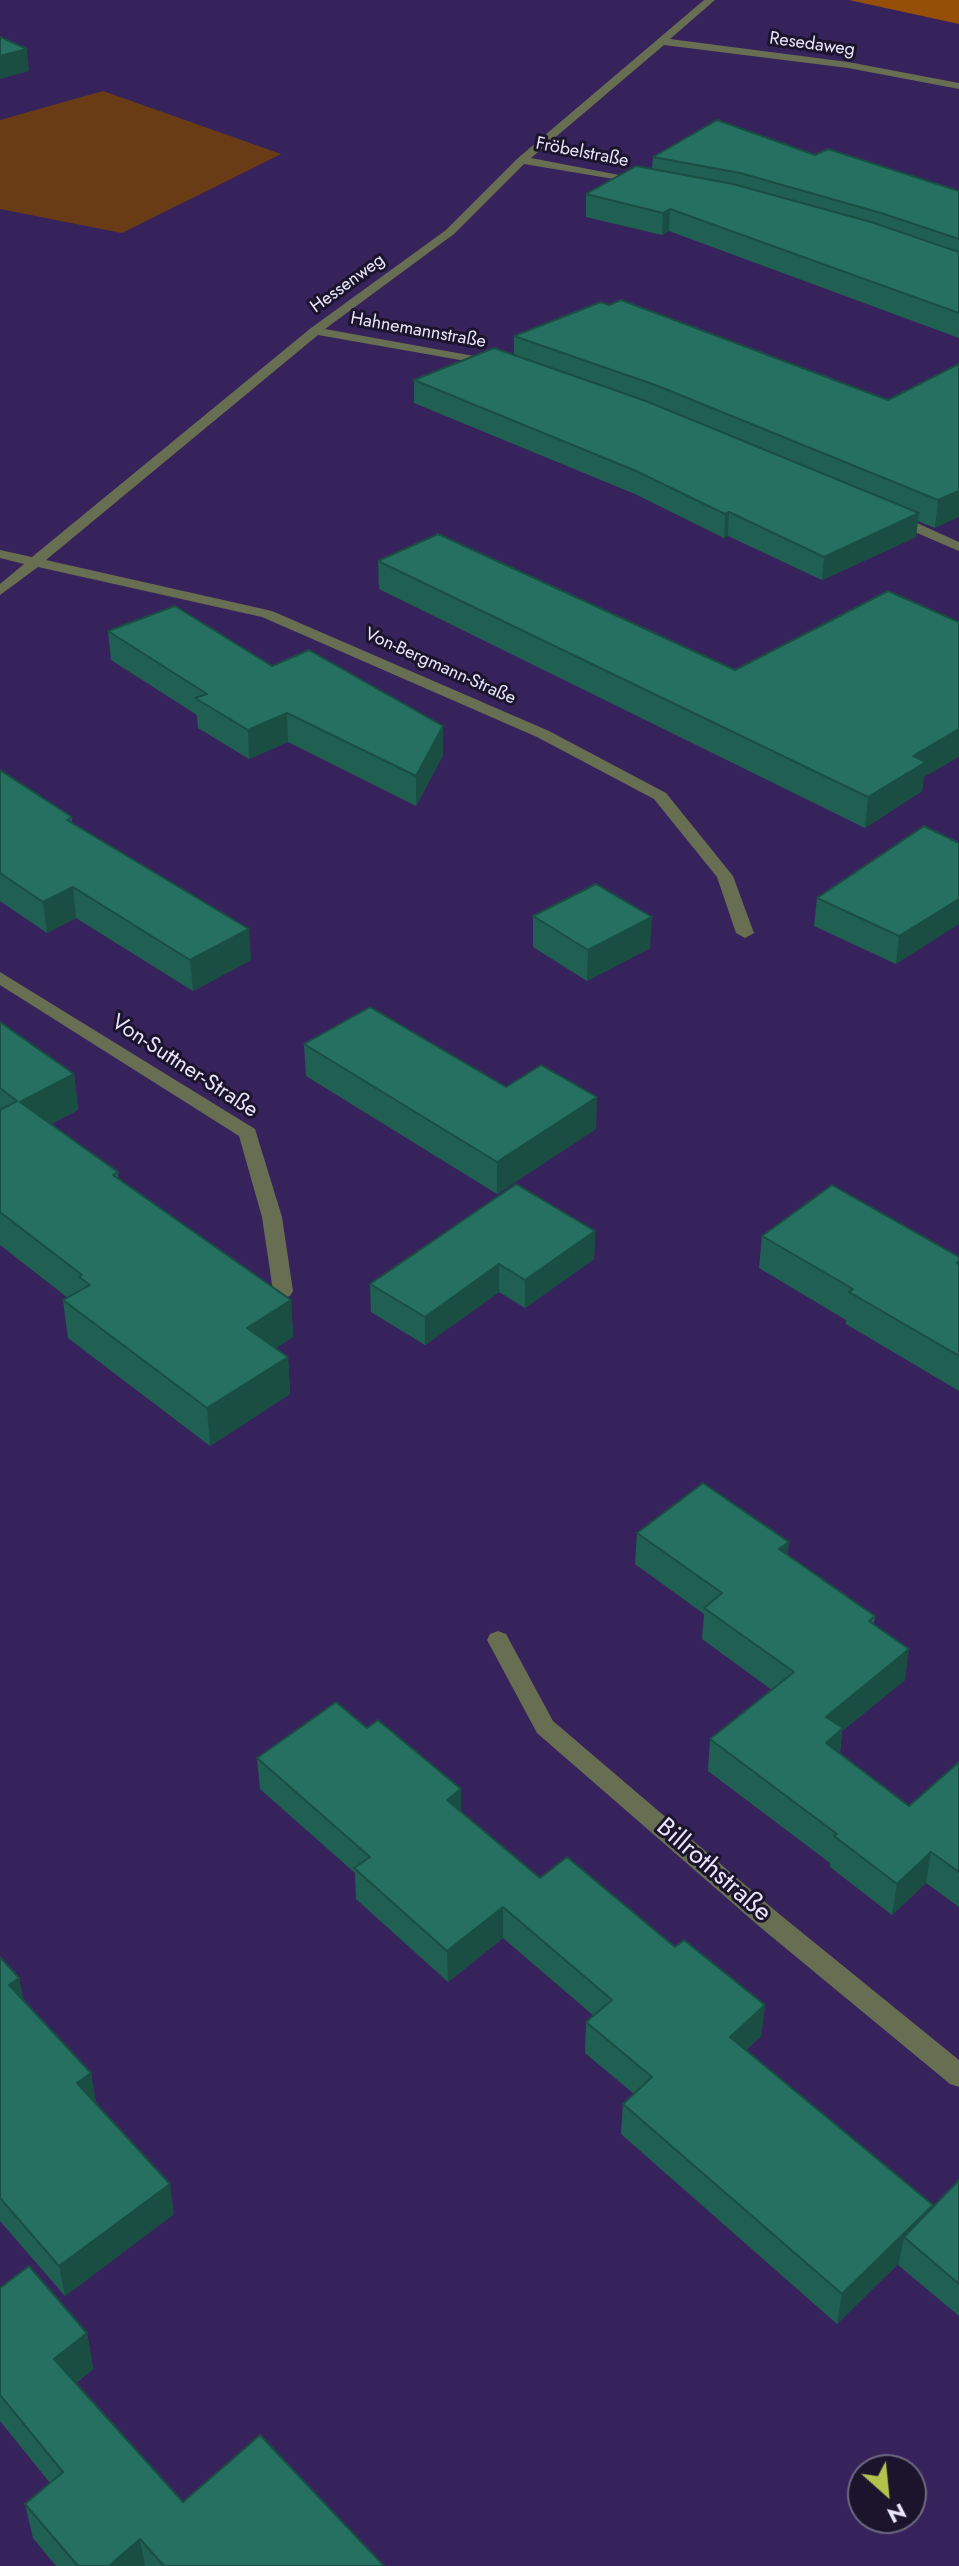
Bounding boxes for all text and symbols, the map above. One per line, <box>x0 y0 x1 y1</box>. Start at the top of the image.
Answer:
street label: Resedaweg <box>768 28 856 62</box>
street label: Fröbelstraße <box>534 133 630 173</box>
street label: Hessenweg <box>307 250 389 318</box>
street label: Hahnemannstraße <box>349 308 487 354</box>
street label: Von-Bergmann-Straße <box>361 624 519 710</box>
street label: Von-Suttner-Straße <box>106 1010 262 1124</box>
street label: Billrothstraße <box>649 1813 777 1929</box>
north arrow <box>847 2454 927 2534</box>
text: N <box>882 2495 912 2532</box>

